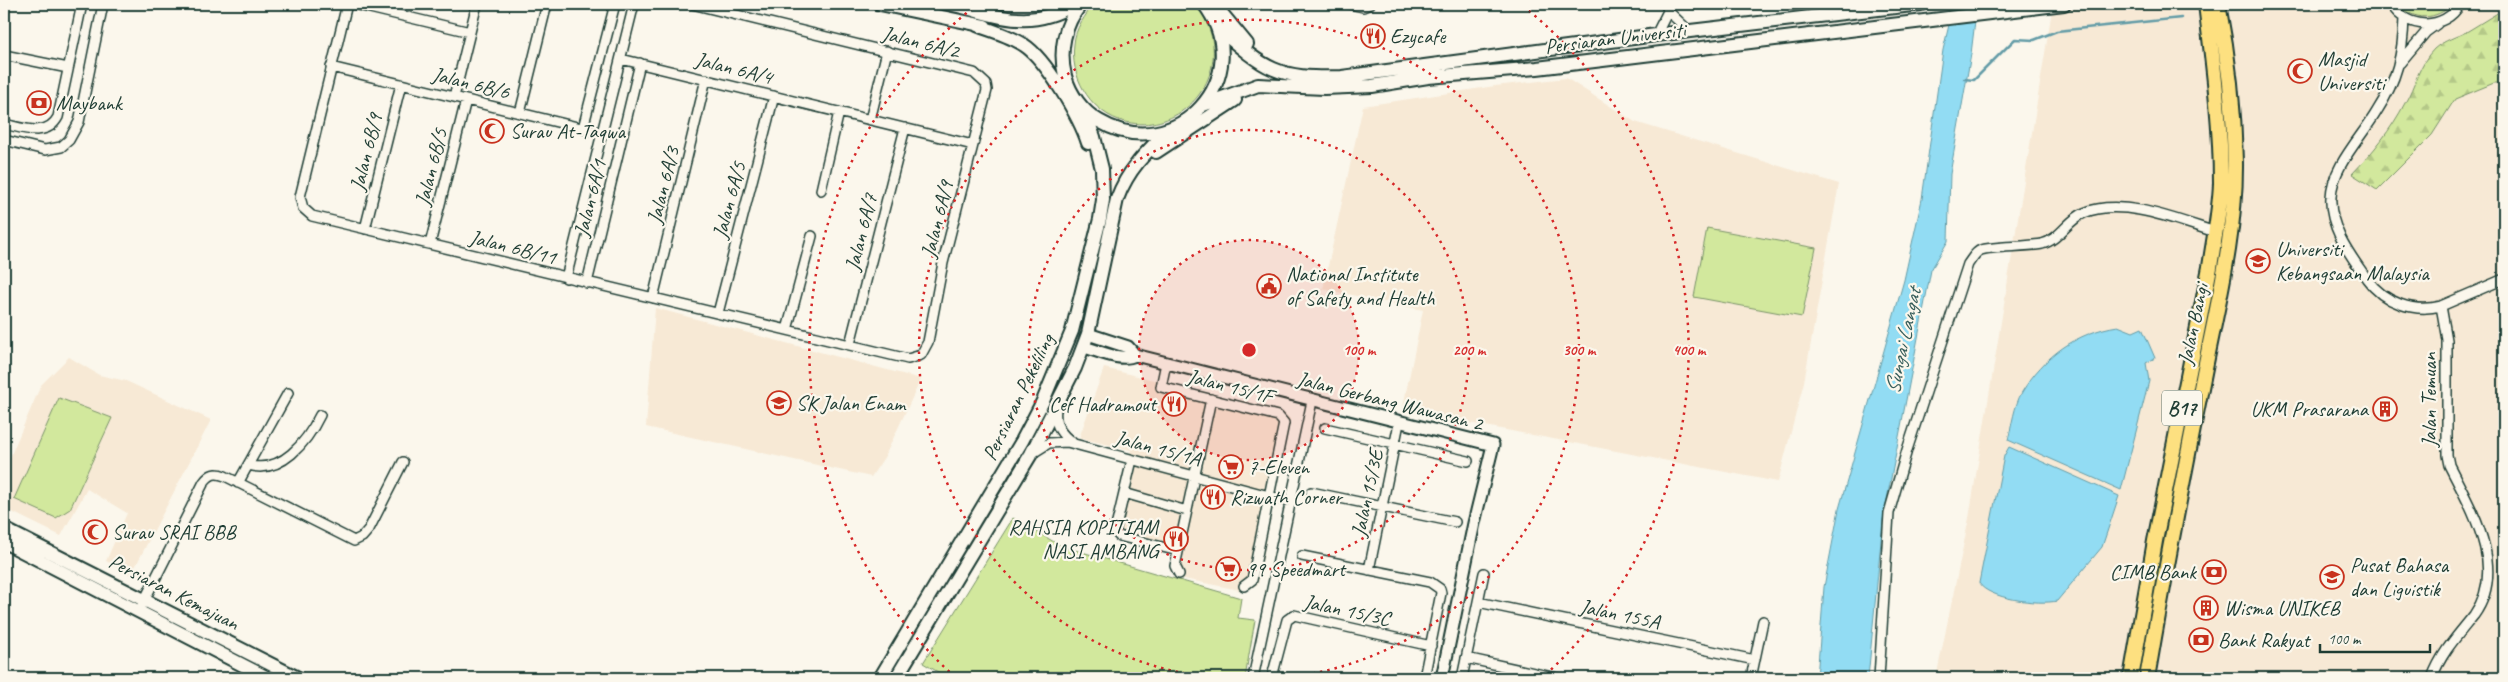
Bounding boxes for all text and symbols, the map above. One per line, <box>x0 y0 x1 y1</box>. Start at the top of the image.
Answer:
street label: Persiaran Universiti <box>1543 16 1690 60</box>
street label: Jalan 6A/2 <box>879 20 964 64</box>
restaurant icon: Ezycafe <box>1360 23 1386 49</box>
place label: Ezycafe <box>1390 23 1446 49</box>
street label: Jalan 6A/4 <box>692 46 778 91</box>
place label: Masjid Universiti <box>2318 46 2388 96</box>
mosque icon: Masjid Universiti <box>2287 58 2313 84</box>
street label: Jalan 6B/6 <box>429 61 513 105</box>
bank icon: Maybank <box>26 90 52 116</box>
place label: Maybank <box>56 90 124 116</box>
street label: Jalan 6B/9 <box>344 109 389 194</box>
mosque icon: Surau At-Taqwa <box>479 118 505 144</box>
place label: Surau At-Taqwa <box>510 118 626 144</box>
street label: Jalan 6B/5 <box>409 124 454 209</box>
street label: Jalan 6A/3 <box>641 142 685 227</box>
street label: Jalan 6A/1 <box>568 155 612 240</box>
street label: Jalan 6A/5 <box>706 157 752 242</box>
street label: Jalan 6A/9 <box>915 176 959 261</box>
street label: Jalan 6A/7 <box>839 189 883 274</box>
street label: Jalan 6B/11 <box>466 223 560 271</box>
place label: Universiti Kebangsaan Malaysia <box>2276 236 2430 286</box>
school or university icon: Universiti Kebangsaan Malaysia <box>2245 248 2271 274</box>
place label: National Institute of Safety and Health <box>1286 261 1435 311</box>
public building icon: National Institute of Safety and Health <box>1256 273 1282 299</box>
street label: Jalan Bangi <box>2172 278 2215 368</box>
water label: Sungai Langat <box>1878 281 1929 397</box>
street label: Persiaran Pekeliling <box>976 328 1061 465</box>
centre of rings <box>1240 341 1258 359</box>
text: 100 m <box>1343 341 1377 360</box>
text: 200 m <box>1453 341 1487 360</box>
text: 300 m <box>1563 341 1597 360</box>
text: 400 m <box>1673 341 1707 360</box>
street label: Jalan Temuan <box>2416 352 2442 448</box>
street label: Jalan 15/1F <box>1184 363 1280 410</box>
street label: Jalan Gerbang Wawasan 2 <box>1294 365 1487 437</box>
school or university icon: SK Jalan Enam <box>766 390 792 416</box>
place label: SK Jalan Enam <box>796 390 907 416</box>
road number: B17 <box>2162 390 2202 426</box>
place label: Cef Hadramout <box>1049 391 1158 417</box>
restaurant icon: Cef Hadramout <box>1161 391 1187 417</box>
place label: UKM Prasarana <box>2251 396 2370 422</box>
building icon: UKM Prasarana <box>2372 396 2398 422</box>
street label: Jalan 15/1A <box>1111 424 1205 472</box>
street label: Jalan 15/3E <box>1345 444 1389 540</box>
supermarket icon: 7-Eleven <box>1218 454 1244 480</box>
place label: 7-Eleven <box>1248 454 1311 480</box>
restaurant icon: Rizwath Corner <box>1200 484 1226 510</box>
place label: Rizwath Corner <box>1230 484 1344 510</box>
place label: RAHSIA KOPITIAM NASI AMBANG <box>1008 514 1162 564</box>
mosque icon: Surau SRAI BBB <box>82 519 108 545</box>
place label: Surau SRAI BBB <box>112 519 238 545</box>
restaurant icon: RAHSIA KOPITIAM NASI AMBANG <box>1163 526 1189 552</box>
street label: Persiaran Kemajuan <box>105 548 244 636</box>
place label: Pusat Bahasa dan Liguistik <box>2350 552 2450 602</box>
supermarket icon: 99 Speedmart <box>1215 556 1241 582</box>
place label: 99 Speedmart <box>1246 556 1347 582</box>
place label: CIMB Bank <box>2110 559 2197 585</box>
bank icon: CIMB Bank <box>2201 559 2227 585</box>
school or university icon: Pusat Bahasa dan Liguistik <box>2319 564 2345 590</box>
street label: Jalan 15/3C <box>1301 588 1394 632</box>
street label: Jalan 155A <box>1577 593 1664 635</box>
building icon: Wisma UNIKEB <box>2193 595 2219 621</box>
place label: Wisma UNIKEB <box>2224 595 2342 621</box>
scale bar <box>2320 622 2430 654</box>
bank icon: Bank Rakyat <box>2188 627 2214 653</box>
place label: Bank Rakyat <box>2218 627 2312 653</box>
text: 100 m <box>2328 630 2362 649</box>

